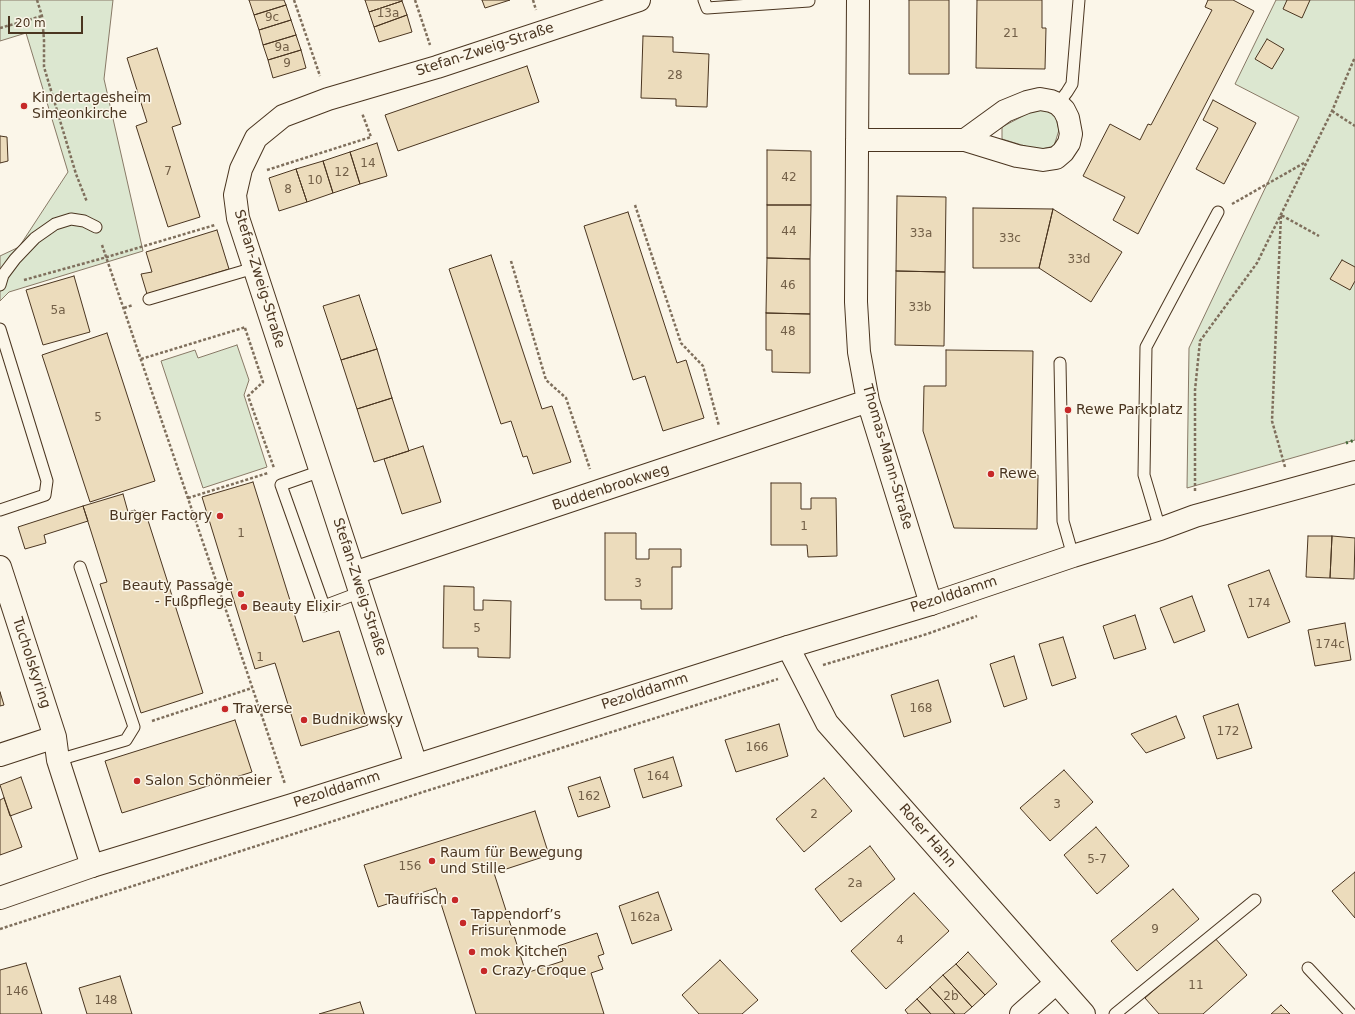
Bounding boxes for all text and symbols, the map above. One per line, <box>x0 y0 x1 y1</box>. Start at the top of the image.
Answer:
house number: 13a <box>377 7 399 21</box>
scale bar <box>10 8 85 34</box>
house number: 9c <box>265 11 279 25</box>
text: 20 m <box>15 16 46 30</box>
street label: Stefan-Zweig-Straße <box>414 20 556 80</box>
house number: 21 <box>1003 27 1019 41</box>
house number: 9a <box>275 41 289 55</box>
house number: 9 <box>283 57 291 71</box>
house number: 28 <box>667 69 683 83</box>
place label: Kindertagesheim Simeonkirche <box>32 90 151 122</box>
marker: Kindertagesheim Simeonkirche <box>19 101 29 111</box>
house number: 14 <box>360 157 376 171</box>
house number: 7 <box>164 165 172 179</box>
house number: 12 <box>334 166 350 180</box>
house number: 42 <box>781 171 797 185</box>
house number: 10 <box>307 174 323 188</box>
house number: 8 <box>284 183 292 197</box>
street label: Stefan-Zweig-Straße <box>230 208 288 350</box>
house number: 44 <box>781 225 797 239</box>
house number: 33a <box>910 227 932 241</box>
house number: 33c <box>999 232 1021 246</box>
house number: 33d <box>1068 253 1090 267</box>
house number: 46 <box>780 279 796 293</box>
house number: 33b <box>909 301 931 315</box>
house number: 5a <box>51 304 65 318</box>
house number: 48 <box>780 325 796 339</box>
street label: Thomas-Mann-Straße <box>858 383 916 531</box>
place label: Rewe Parkplatz <box>1076 402 1183 418</box>
marker: Rewe Parkplatz <box>1063 405 1073 415</box>
house number: 5 <box>94 411 102 425</box>
street label: Buddenbrookweg <box>550 461 672 515</box>
place label: Rewe <box>999 466 1037 482</box>
marker: Rewe <box>986 469 996 479</box>
place label: Burger Factory <box>109 508 212 524</box>
marker: Burger Factory <box>215 511 225 521</box>
street label: Stefan-Zweig-Straße <box>329 516 389 658</box>
house number: 1 <box>800 520 808 534</box>
house number: 1 <box>237 527 245 541</box>
street label: Pezolddamm <box>909 573 999 617</box>
house number: 3 <box>634 577 642 591</box>
place label: Beauty Passage - Fußpflege <box>122 578 233 610</box>
marker: Beauty Passage - Fußpflege <box>236 589 246 599</box>
house number: 174 <box>1248 597 1270 611</box>
place label: Beauty Elixir <box>252 599 340 615</box>
marker: Beauty Elixir <box>239 602 249 612</box>
street label: Tucholskyring <box>8 615 54 711</box>
house number: 5 <box>473 622 481 636</box>
house number: 174c <box>1315 638 1345 652</box>
house number: 1 <box>256 651 264 665</box>
street label: Pezolddamm <box>600 670 690 714</box>
place label: Traverse <box>233 701 292 717</box>
house number: 168 <box>910 702 932 716</box>
marker: Traverse <box>220 704 230 714</box>
place label: Budnikowsky <box>312 712 403 728</box>
marker: Budnikowsky <box>299 715 309 725</box>
house number: 172 <box>1217 725 1239 739</box>
house number: 166 <box>746 741 768 755</box>
street label: Pezolddamm <box>292 768 382 812</box>
house number: 164 <box>647 770 669 784</box>
place label: Salon Schönmeier <box>145 773 272 789</box>
marker: Salon Schönmeier <box>132 776 142 786</box>
house number: 162 <box>578 790 600 804</box>
house number: 3 <box>1053 798 1061 812</box>
street label: Roter Hahn <box>895 801 959 871</box>
house number: 2 <box>810 808 818 822</box>
place label: Raum für Bewegung und Stille <box>440 845 583 878</box>
house number: 5-7 <box>1087 853 1107 867</box>
marker: Raum für Bewegung und Stille <box>427 856 437 866</box>
house number: 156 <box>399 860 421 874</box>
house number: 2a <box>848 877 862 891</box>
place label: Taufrisch <box>385 892 447 908</box>
marker: Taufrisch <box>450 895 460 905</box>
place label: Tappendorf’s Frisurenmode <box>471 907 566 940</box>
house number: 162a <box>630 911 660 925</box>
marker: Tappendorf’s Frisurenmode <box>458 918 468 928</box>
house number: 9 <box>1151 923 1159 937</box>
house number: 4 <box>896 934 904 948</box>
place label: mok Kitchen <box>480 944 567 960</box>
marker: mok Kitchen <box>467 947 477 957</box>
place label: Crazy Croque <box>492 963 586 979</box>
marker: Crazy Croque <box>479 966 489 976</box>
house number: 11 <box>1188 979 1204 993</box>
house number: 146 <box>6 985 28 999</box>
house number: 2b <box>943 990 959 1004</box>
house number: 148 <box>95 994 117 1008</box>

